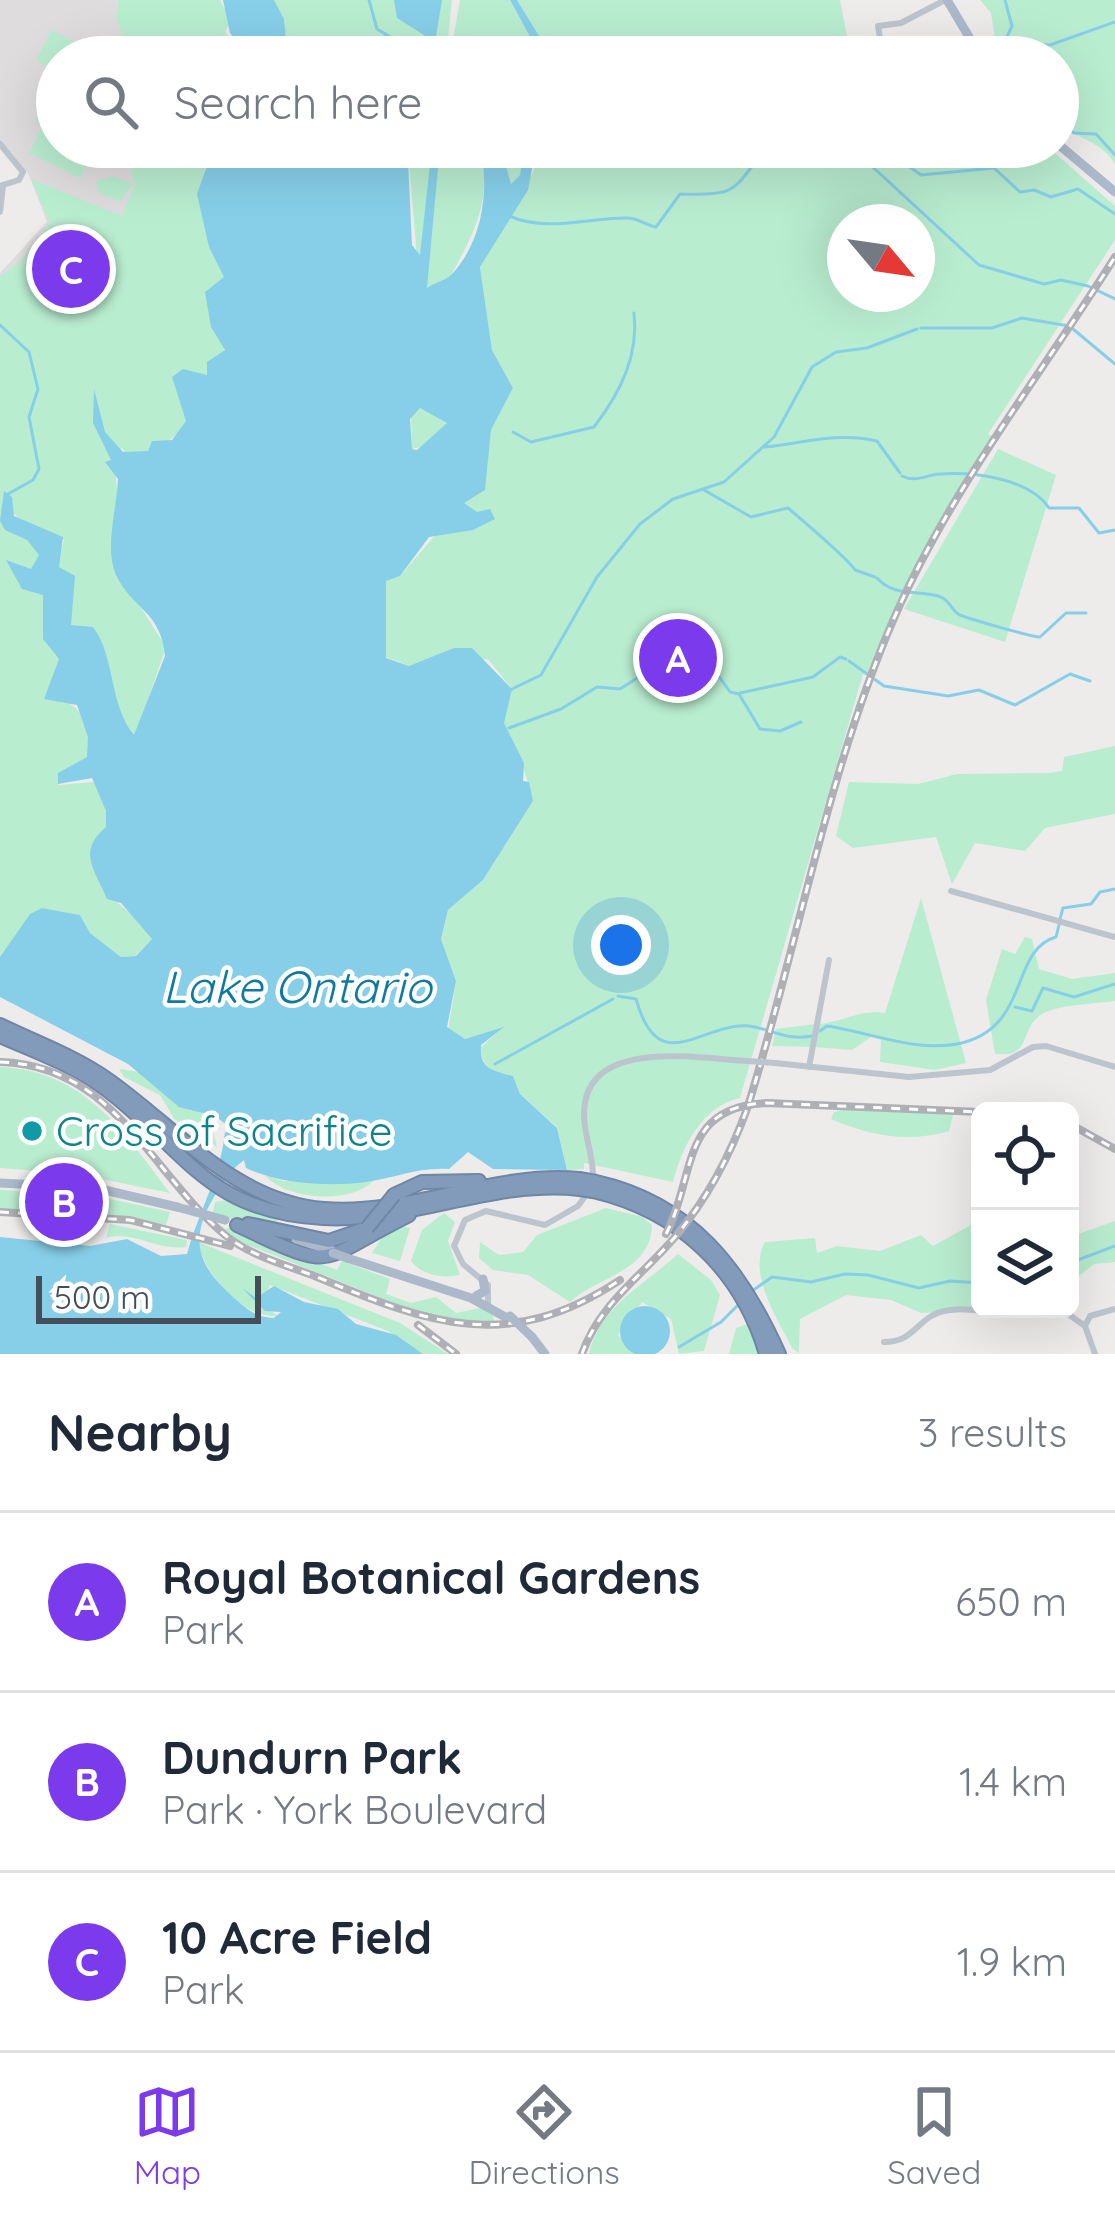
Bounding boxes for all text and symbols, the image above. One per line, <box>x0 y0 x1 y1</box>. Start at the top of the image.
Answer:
search box <box>36 36 1079 168</box>
icon: search <box>78 69 144 135</box>
text: Search here <box>174 74 422 130</box>
north arrow <box>827 204 935 312</box>
pin: C <box>32 224 110 314</box>
pin: A <box>639 613 717 703</box>
your location <box>591 915 651 975</box>
water label: Lake Ontario <box>162 958 433 1014</box>
map controls <box>971 1102 1079 1318</box>
button: locate <box>971 1102 1079 1210</box>
place label: Cross of Sacrifice <box>56 1104 392 1157</box>
marker: Cross of Sacrifice <box>19 1118 45 1144</box>
pin: B <box>25 1157 103 1247</box>
button: layers <box>971 1210 1079 1318</box>
scale bar <box>36 1270 261 1323</box>
text: 500 m <box>54 1276 150 1317</box>
text: Nearby <box>48 1400 232 1464</box>
text: 3 results <box>918 1408 1067 1457</box>
text: Royal Botanical Gardens <box>162 1549 700 1605</box>
text: A <box>75 1577 99 1626</box>
text: 650 m <box>955 1577 1067 1626</box>
text: Park <box>162 1605 245 1654</box>
text: Dundurn Park <box>162 1729 462 1785</box>
text: B <box>74 1757 100 1806</box>
text: 1.4 km <box>959 1757 1067 1806</box>
text: Park · York Boulevard <box>162 1785 547 1834</box>
text: 10 Acre Field <box>162 1909 432 1965</box>
text: C <box>75 1937 99 1986</box>
text: 1.9 km <box>957 1937 1067 1986</box>
text: Park <box>162 1965 245 2014</box>
tab: Map <box>134 2079 201 2192</box>
tab: Directions <box>468 2079 620 2192</box>
tab: Saved <box>887 2079 981 2192</box>

